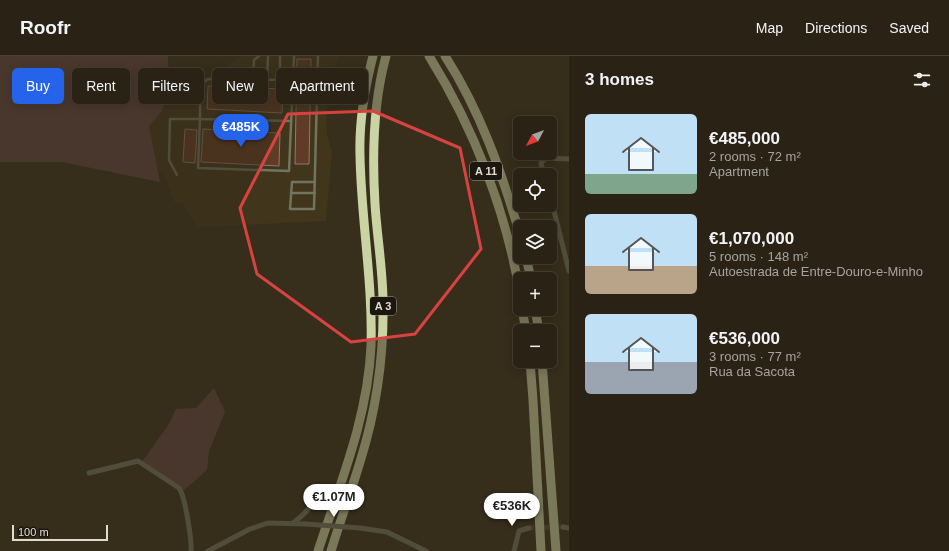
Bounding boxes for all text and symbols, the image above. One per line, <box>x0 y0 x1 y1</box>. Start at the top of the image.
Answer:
text: Roofr <box>20 17 71 38</box>
text: Map <box>756 20 783 36</box>
text: Directions <box>805 20 867 36</box>
text: Saved <box>889 20 929 36</box>
chip: Buy <box>12 68 64 104</box>
chip: Rent <box>72 68 130 104</box>
chip: Filters <box>138 68 204 104</box>
chip: New <box>212 68 268 104</box>
chip: Apartment <box>276 68 368 104</box>
icon: filters <box>911 69 933 91</box>
text: 3 homes <box>585 70 654 89</box>
pin: €485K <box>213 114 269 148</box>
north arrow <box>513 116 557 160</box>
map controls <box>513 116 557 368</box>
text: €485K <box>222 119 260 134</box>
text: €485,000 <box>709 129 780 148</box>
icon: home <box>617 130 665 178</box>
text: 2 rooms · 72 m² <box>709 149 801 164</box>
road number: A 11 <box>470 162 502 180</box>
text: Apartment <box>709 164 769 179</box>
button: locate <box>513 168 557 212</box>
button: layers <box>513 220 557 264</box>
text: €1,070,000 <box>709 229 794 248</box>
icon: home <box>617 230 665 278</box>
text: 5 rooms · 148 m² <box>709 249 808 264</box>
text: Autoestrada de Entre-Douro-e-Minho <box>709 264 923 279</box>
button: + <box>513 272 557 316</box>
road number: A 3 <box>370 297 396 315</box>
button: − <box>513 324 557 368</box>
text: €536,000 <box>709 329 780 348</box>
icon: home <box>617 330 665 378</box>
text: 3 rooms · 77 m² <box>709 349 801 364</box>
text: Rua da Sacota <box>709 364 795 379</box>
pin: €1.07M <box>301 484 367 518</box>
text: €1.07M <box>312 489 356 504</box>
pin: €536K <box>484 493 540 527</box>
text: €536K <box>493 498 531 513</box>
scale bar <box>12 523 108 542</box>
text: 100 m <box>18 526 49 538</box>

